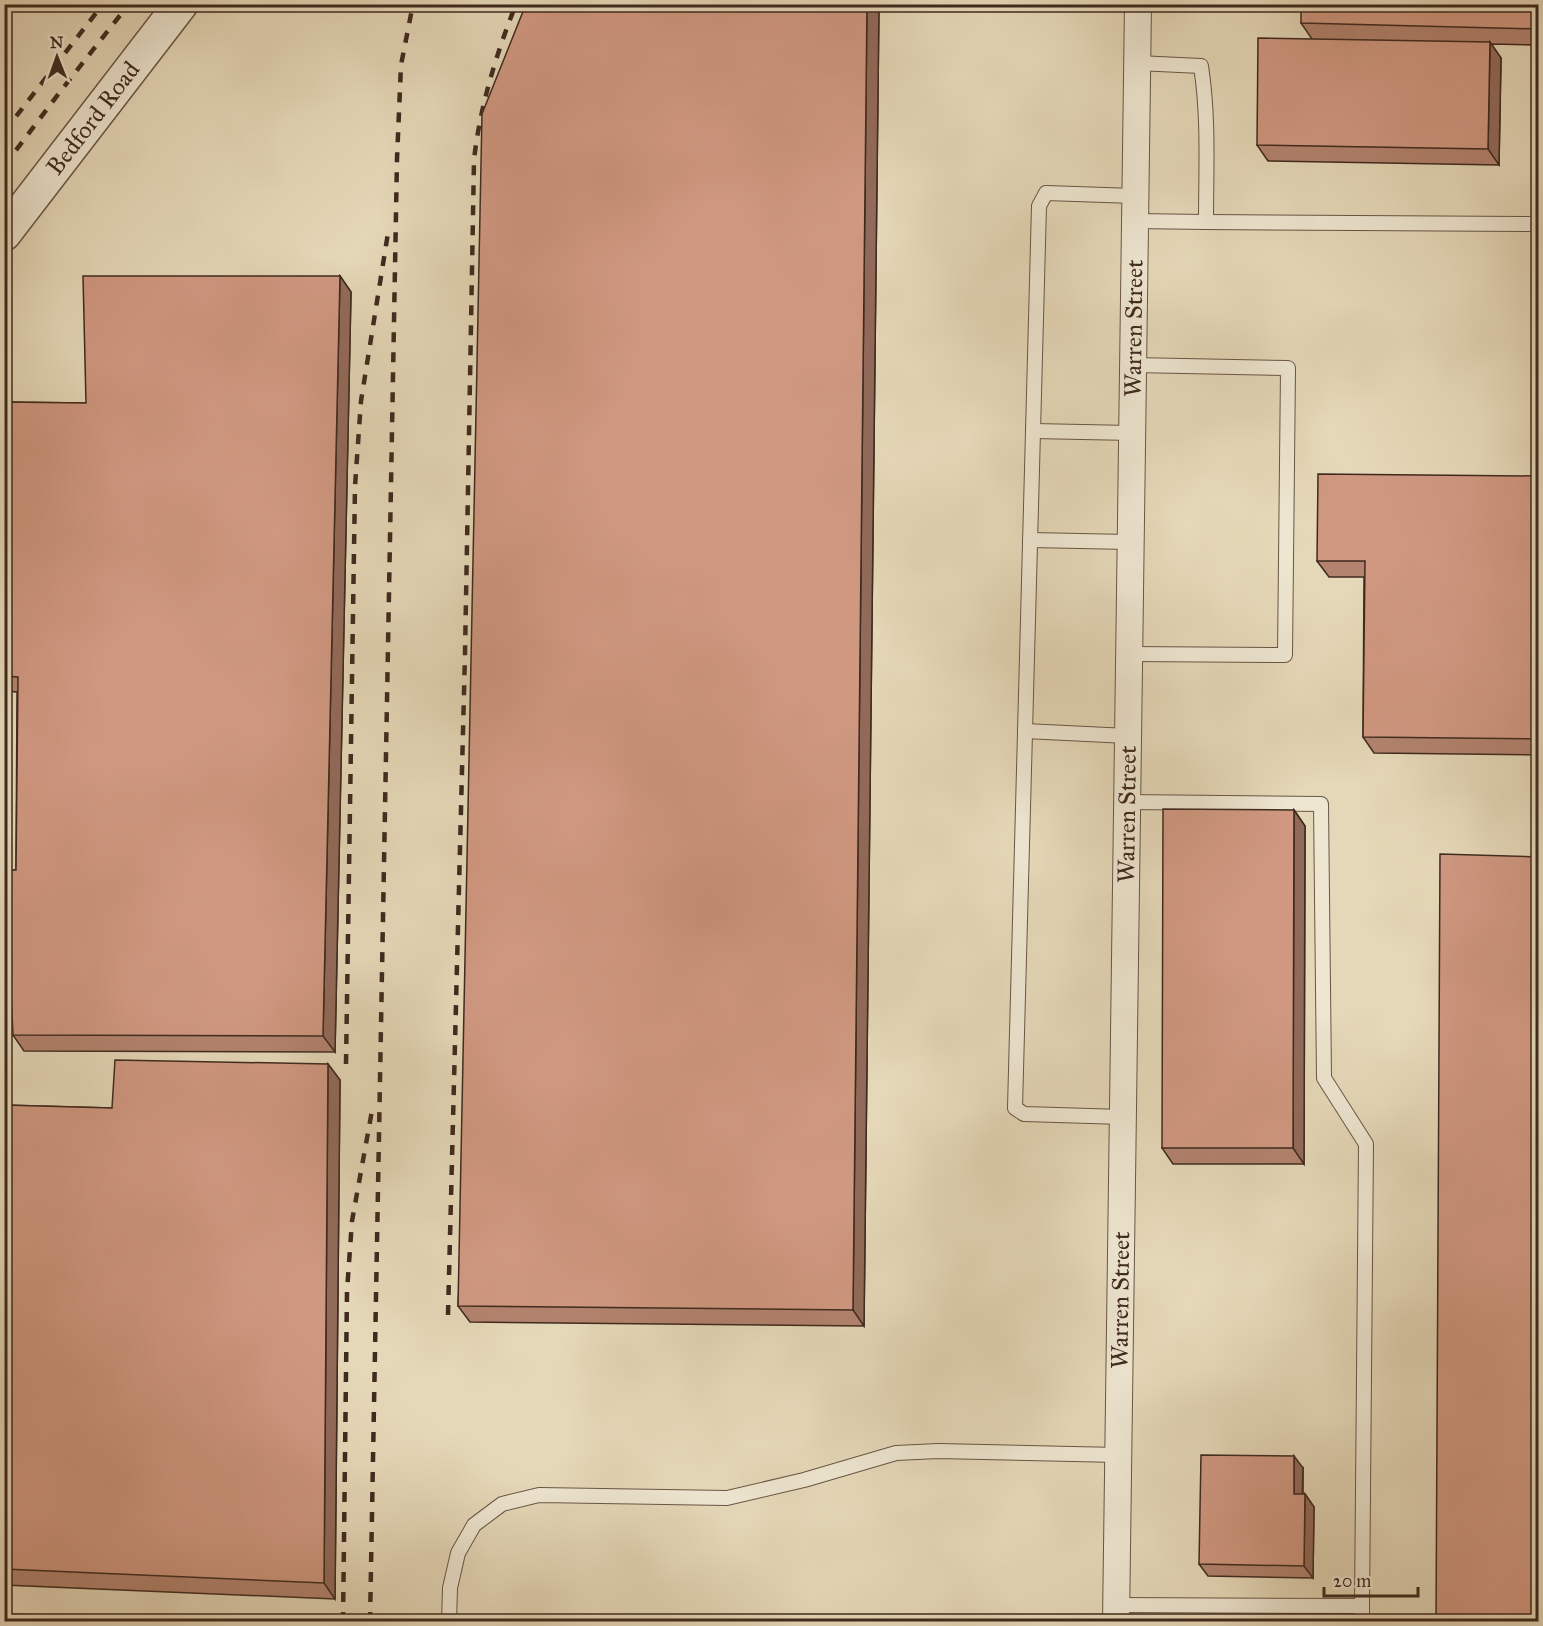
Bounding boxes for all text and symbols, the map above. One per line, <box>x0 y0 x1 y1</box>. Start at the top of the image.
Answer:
north arrow <box>27 27 87 87</box>
text: N <box>50 33 64 52</box>
street label: Bedford Road <box>40 56 146 181</box>
street label: Warren Street <box>1118 259 1150 397</box>
street label: Warren Street <box>1111 745 1143 883</box>
street label: Warren Street <box>1104 1231 1136 1369</box>
scale bar <box>1324 1560 1418 1598</box>
text: 20 m <box>1333 1570 1371 1592</box>

